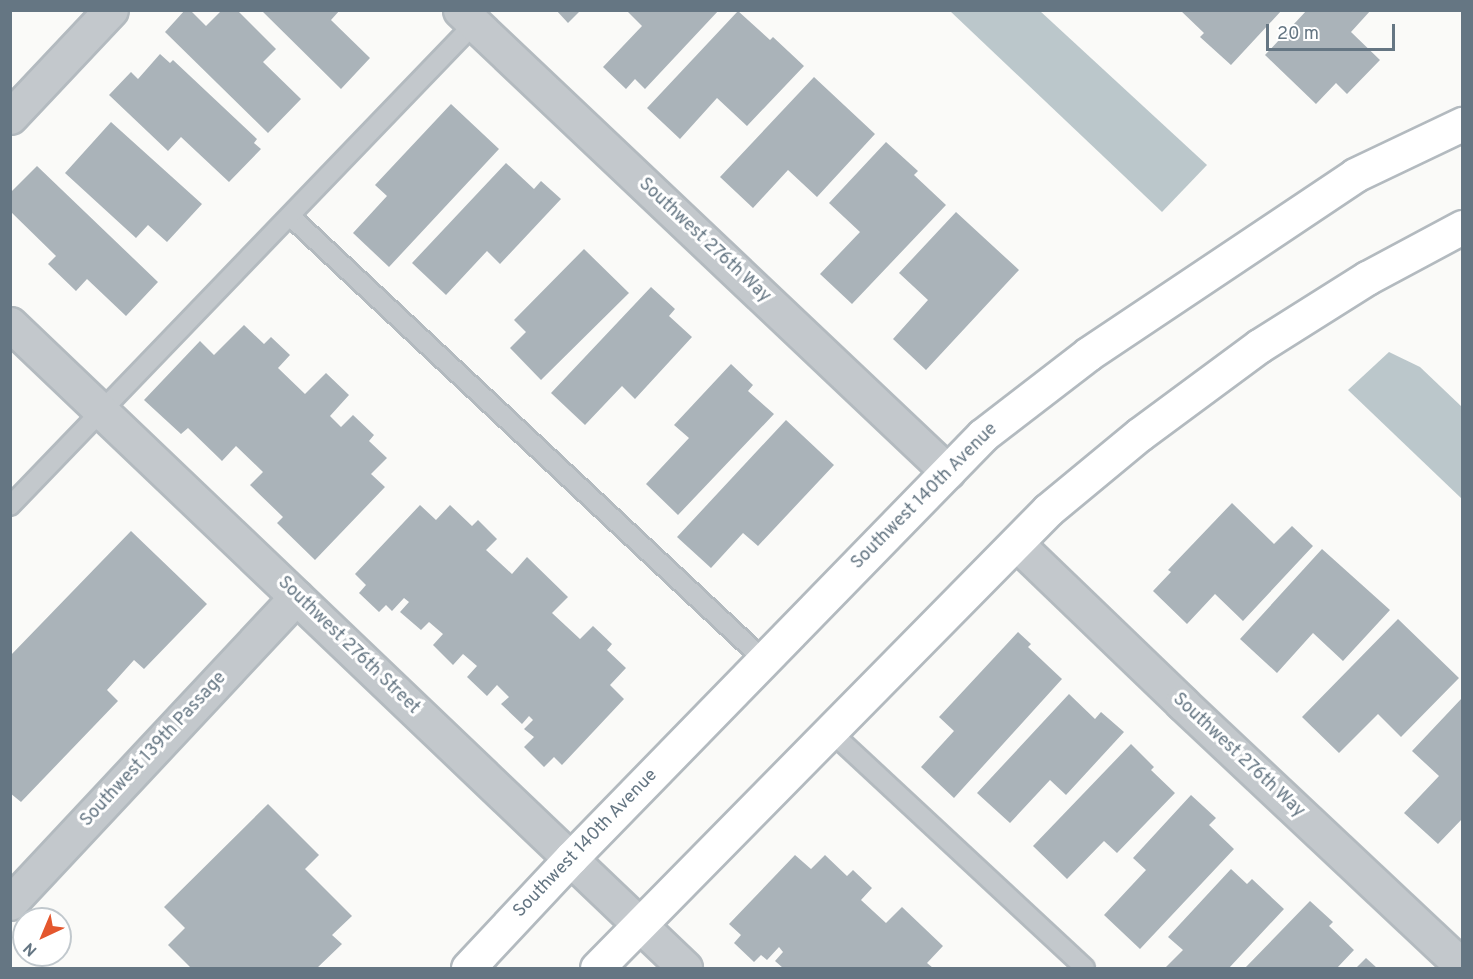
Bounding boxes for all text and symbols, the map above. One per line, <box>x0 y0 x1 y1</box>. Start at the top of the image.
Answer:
scale bar <box>1269 12 1398 50</box>
text: 20 m <box>1277 23 1319 46</box>
street label: Southwest 276th Way <box>633 174 775 308</box>
street label: Southwest 140th Avenue <box>847 419 1003 575</box>
street label: Southwest 276th Street <box>273 573 423 719</box>
street label: Southwest 139th Passage <box>77 668 231 832</box>
street label: Southwest 276th Way <box>1167 689 1309 823</box>
street label: Southwest 140th Avenue <box>509 765 663 923</box>
north arrow <box>12 907 72 967</box>
text: N <box>20 937 42 960</box>

